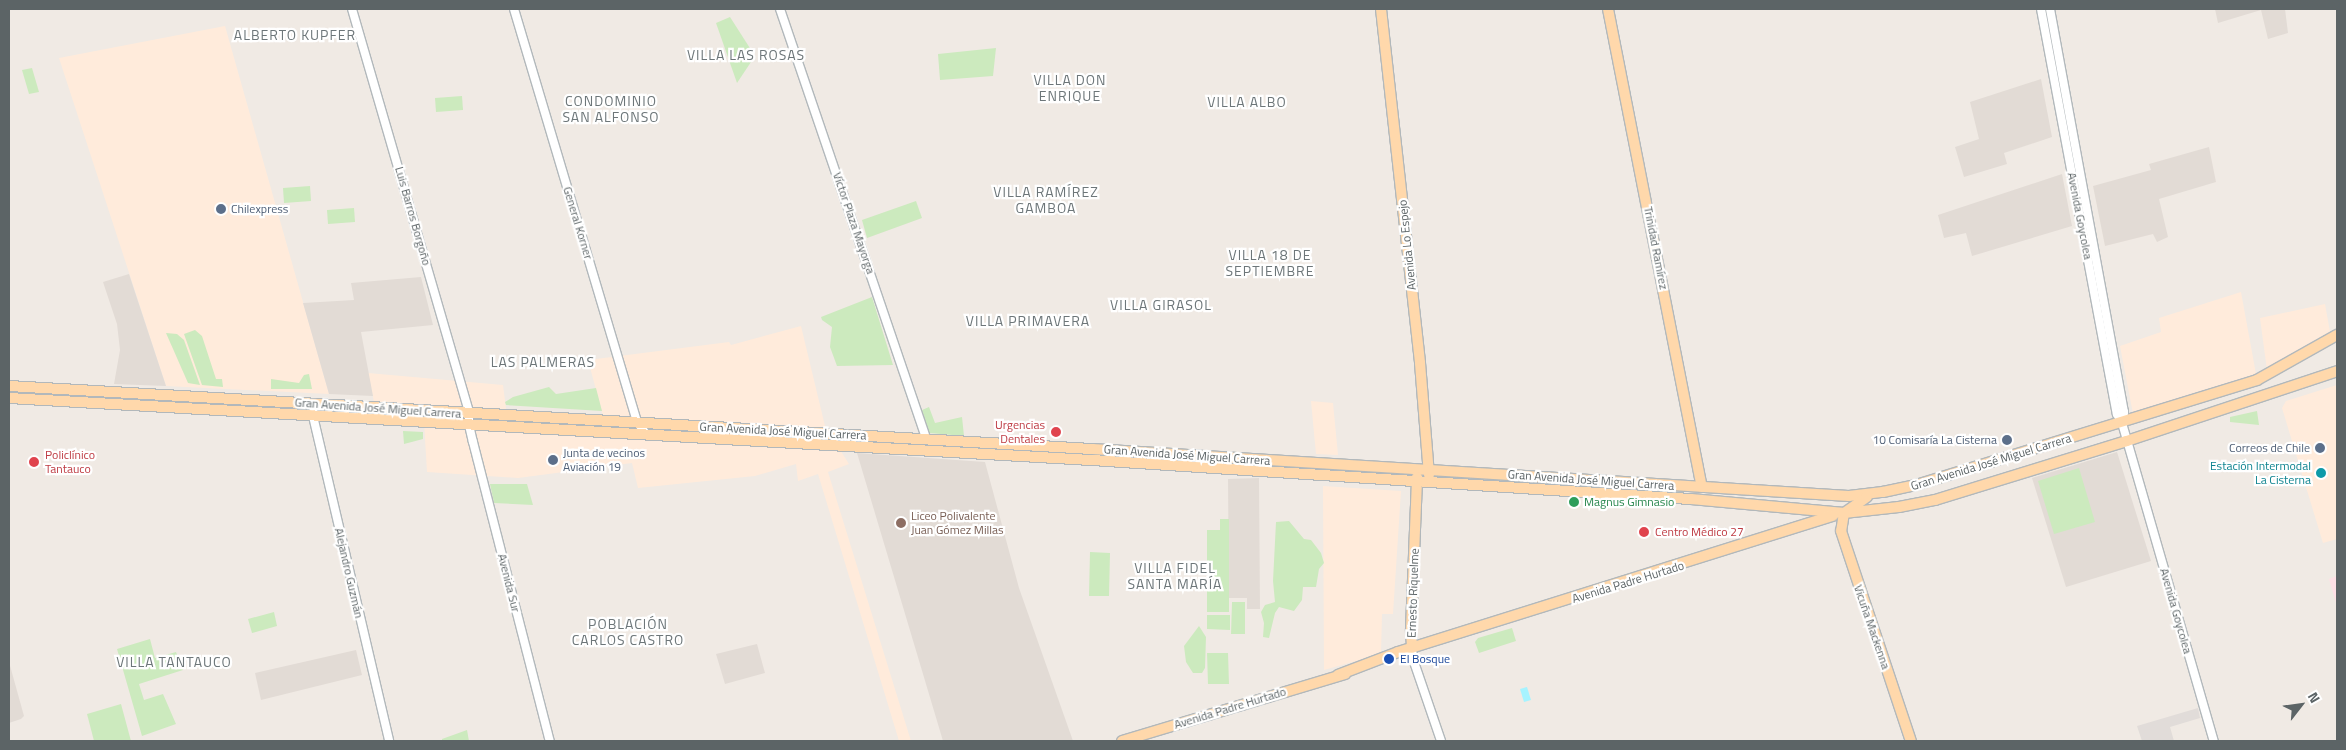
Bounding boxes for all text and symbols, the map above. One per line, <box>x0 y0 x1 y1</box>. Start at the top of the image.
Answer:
district label: ALBERTO KUPFER <box>232 27 358 43</box>
district label: VILLA LAS ROSAS <box>685 47 807 63</box>
district label: VILLA DON ENRIQUE <box>1032 72 1108 104</box>
district label: CONDOMINIO SAN ALFONSO <box>561 93 661 125</box>
district label: VILLA ALBO <box>1206 94 1288 110</box>
street label: Luis Barros Borgoño <box>392 165 434 267</box>
street label: Víctor Plaza Mayorga <box>830 170 878 276</box>
street label: Avenida Goycolea <box>2065 171 2095 261</box>
district label: VILLA RAMÍREZ GAMBOA <box>992 184 1100 216</box>
street label: General Korner <box>560 185 596 261</box>
street label: Avenida Lo Espejo <box>1395 199 1419 291</box>
place label: Chilexpress <box>231 202 288 216</box>
marker: Chilexpress <box>215 203 227 215</box>
street label: Trinidad Ramírez <box>1641 205 1671 291</box>
district label: VILLA 18 DE SEPTIEMBRE <box>1224 247 1316 280</box>
district label: VILLA GIRASOL <box>1108 297 1214 313</box>
district label: VILLA PRIMAVERA <box>964 313 1092 329</box>
district label: LAS PALMERAS <box>489 354 597 370</box>
street label: Gran Avenida José Miguel Carrera <box>294 395 462 421</box>
place label: Urgencias Dentales <box>995 418 1045 446</box>
street label: Gran Avenida José Miguel Carrera <box>699 419 867 443</box>
marker: Urgencias Dentales <box>1049 425 1063 439</box>
street label: Gran Avenida José Miguel Carrera <box>1909 431 2073 493</box>
place label: 10 Comisaría La Cisterna <box>1872 433 1997 447</box>
marker: 10 Comisaría La Cisterna <box>2001 434 2013 446</box>
place label: Correos de Chile <box>2229 441 2310 455</box>
street label: Gran Avenida José Miguel Carrera <box>1103 442 1271 468</box>
marker: Correos de Chile <box>2314 442 2326 454</box>
place label: Junta de vecinos Aviación 19 <box>563 446 645 474</box>
place label: Policlínico Tantauco <box>45 448 95 476</box>
marker: Junta de vecinos Aviación 19 <box>547 454 559 466</box>
marker: Policlínico Tantauco <box>27 455 41 469</box>
place label: Estación Intermodal La Cisterna <box>2210 459 2311 487</box>
street label: Gran Avenida José Miguel Carrera <box>1507 467 1675 493</box>
marker: Estación Intermodal La Cisterna <box>2315 467 2327 479</box>
place label: Magnus Gimnasio <box>1584 495 1674 509</box>
marker: Magnus Gimnasio <box>1568 496 1580 508</box>
place label: Liceo Polivalente Juan Gómez Millas <box>911 509 1004 537</box>
marker: Liceo Polivalente Juan Gómez Millas <box>895 517 907 529</box>
marker: Centro Médico 27 <box>1637 525 1651 539</box>
place label: Centro Médico 27 <box>1655 525 1744 539</box>
street label: Alejandro Guzmán <box>332 526 366 620</box>
street label: Ernesto Riquelme <box>1404 548 1422 638</box>
street label: Avenida Sur <box>495 552 523 614</box>
street label: Avenida Padre Hurtado <box>1570 558 1686 606</box>
district label: VILLA FIDEL SANTA MARÍA <box>1126 560 1224 592</box>
street label: Avenida Goycolea <box>2157 567 2195 655</box>
street label: Vicuña Mackenna <box>1851 583 1893 671</box>
district label: POBLACIÓN CARLOS CASTRO <box>570 616 686 648</box>
marker: El Bosque <box>1382 652 1396 666</box>
place label: El Bosque <box>1400 652 1450 666</box>
district label: VILLA TANTAUCO <box>114 654 234 670</box>
north arrow <box>2276 680 2326 730</box>
street label: Avenida Padre Hurtado <box>1172 684 1288 732</box>
text: N <box>2303 688 2326 707</box>

